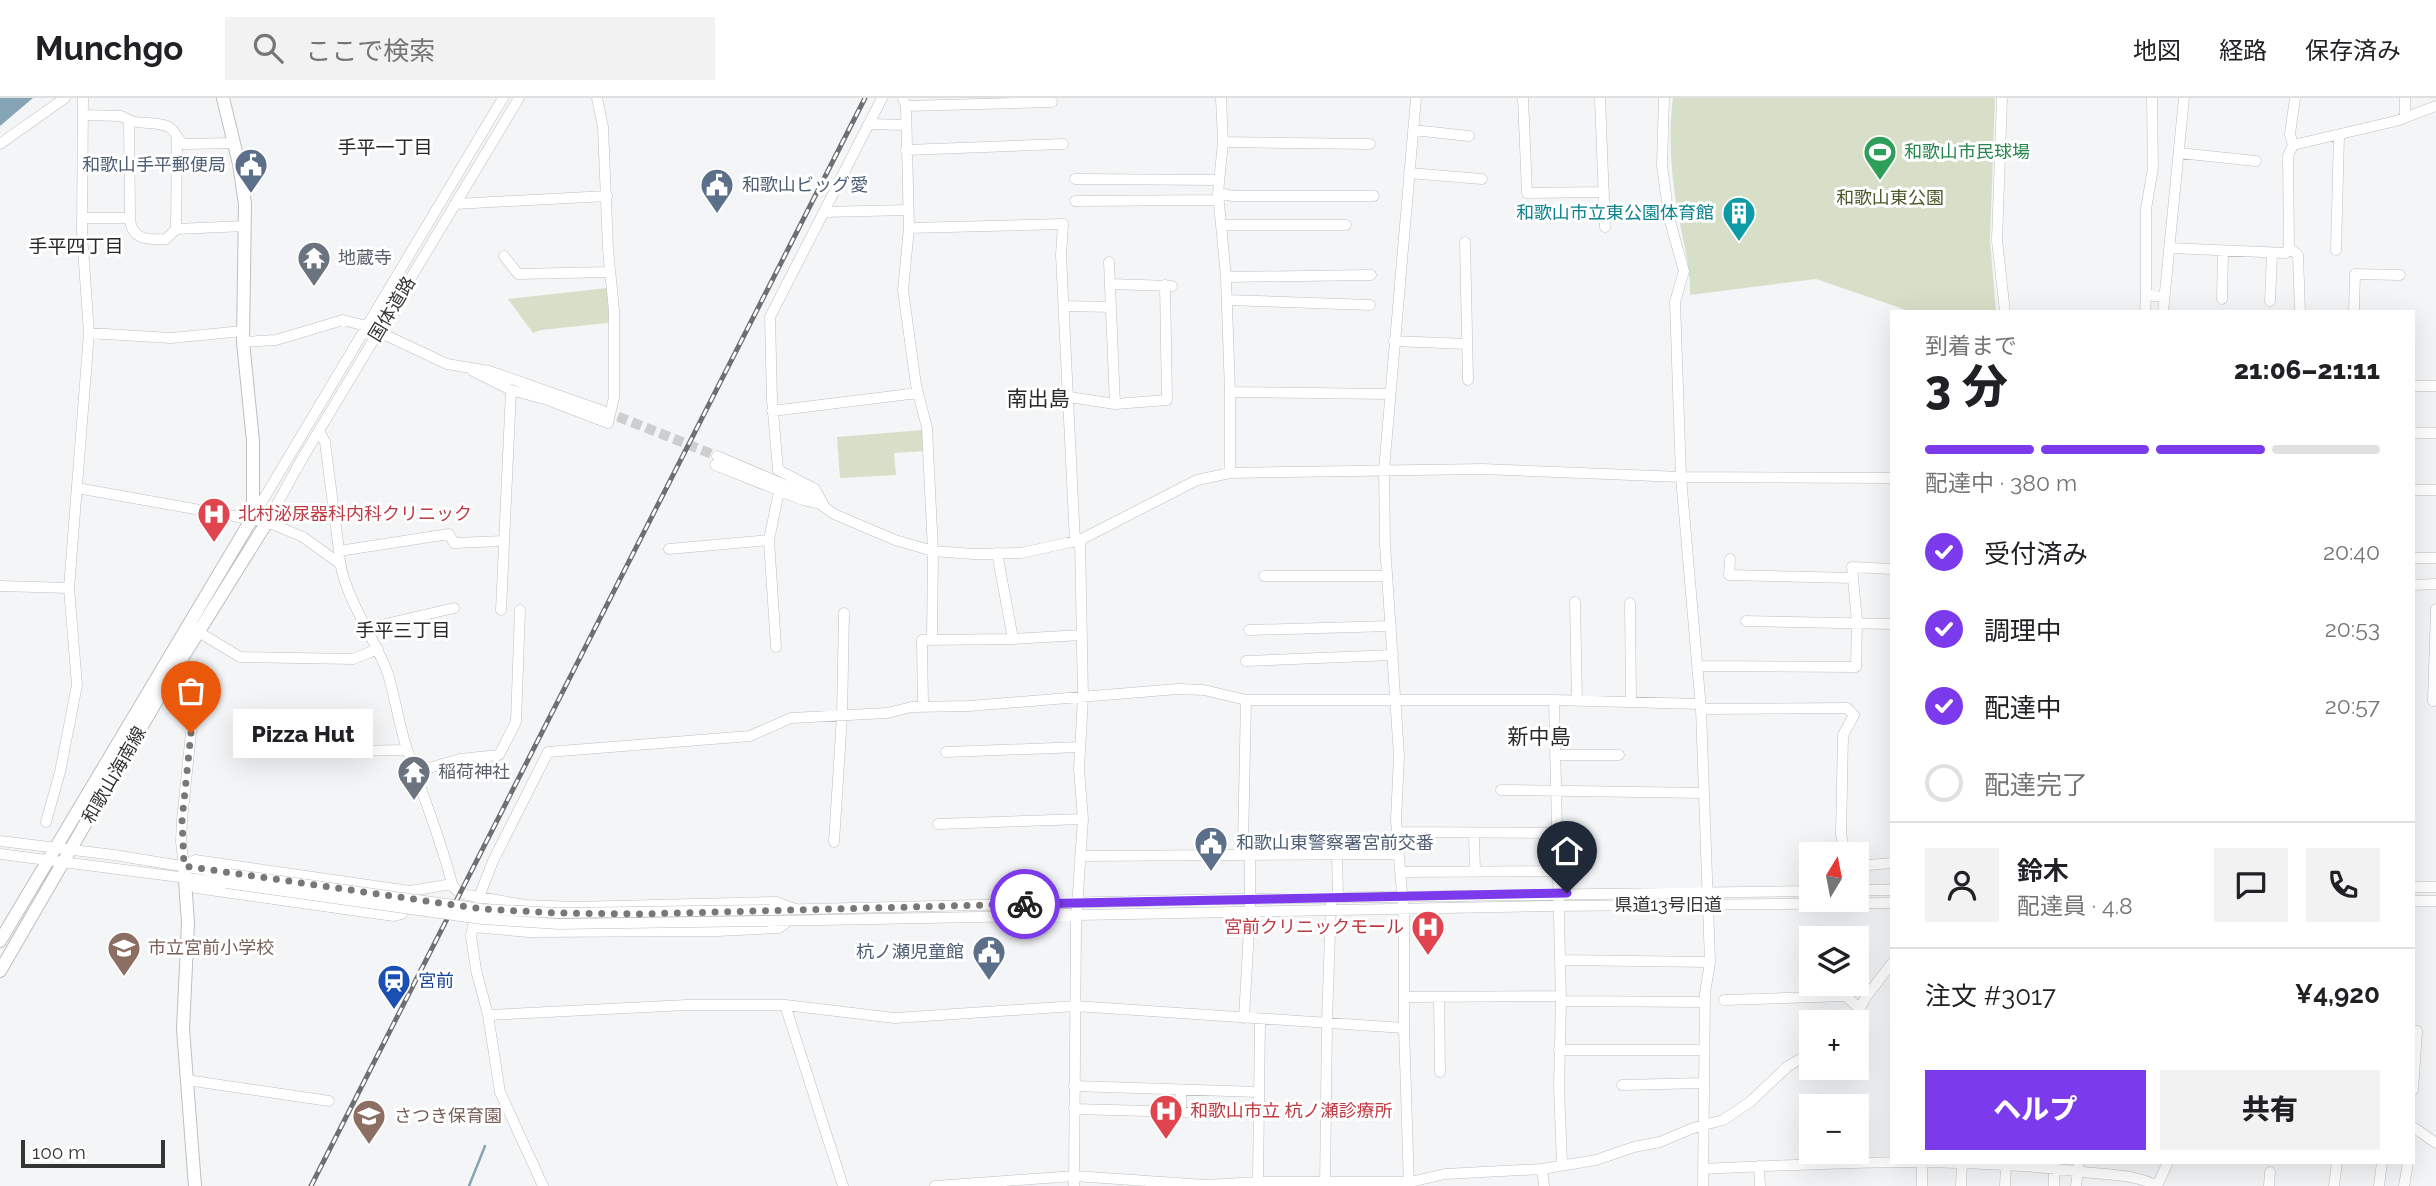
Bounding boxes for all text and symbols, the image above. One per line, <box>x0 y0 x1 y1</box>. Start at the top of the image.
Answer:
search box <box>225 17 715 80</box>
text: Munchgo <box>35 29 183 68</box>
icon: search <box>249 29 287 67</box>
text: ここで検索 <box>305 36 435 66</box>
text: 地図 <box>2133 36 2181 65</box>
text: 経路 <box>2219 36 2267 65</box>
text: 保存済み <box>2305 36 2401 65</box>
sports icon: 和歌山市民球場 <box>1861 133 1899 182</box>
district label: 手平一丁目 <box>337 136 433 158</box>
place label: 和歌山市民球場 <box>1904 141 2030 162</box>
public building icon: 和歌山手平郵便局 <box>232 146 270 195</box>
place label: 和歌山手平郵便局 <box>82 154 226 175</box>
public building icon: 和歌山ビッグ愛 <box>698 166 736 215</box>
place label: 和歌山ビッグ愛 <box>742 174 868 195</box>
park label: 和歌山東公園 <box>1836 187 1944 208</box>
building icon: 和歌山市立東公園体育館 <box>1720 194 1758 243</box>
place label: 和歌山市立東公園体育館 <box>1516 202 1714 223</box>
district label: 手平四丁目 <box>28 235 124 257</box>
temple icon: 地蔵寺 <box>295 239 333 288</box>
place label: 地蔵寺 <box>338 247 392 268</box>
street label: 国体道路 <box>364 272 419 345</box>
text: 到着まで <box>1925 332 2017 359</box>
text: 21:06–21:11 <box>2234 355 2380 385</box>
text: 3 分 <box>1925 360 2008 414</box>
district label: 南出島 <box>1007 386 1070 411</box>
text: 配達中 · 380 m <box>1925 469 2077 496</box>
hospital icon: 北村泌尿器科内科クリニック <box>195 495 233 544</box>
place label: 北村泌尿器科内科クリニック <box>238 503 472 524</box>
icon: check <box>1925 533 1963 571</box>
text: 20:40 <box>2323 538 2380 565</box>
text: 受付済み <box>1984 539 2088 569</box>
icon: check <box>1925 610 1963 648</box>
text: 20:53 <box>2325 615 2380 642</box>
text: 調理中 <box>1984 616 2062 646</box>
district label: 手平三丁目 <box>355 619 451 641</box>
pin <box>161 661 221 733</box>
icon: bag <box>172 672 210 710</box>
icon: check <box>1925 687 1963 725</box>
text: 20:57 <box>2325 692 2380 719</box>
text: 配達中 <box>1984 693 2062 723</box>
callout: Pizza Hut <box>233 708 373 758</box>
text: Pizza Hut <box>252 720 354 747</box>
street label: 和歌山海南線 <box>77 723 150 827</box>
district label: 新中島 <box>1508 724 1571 749</box>
temple icon: 稲荷神社 <box>395 753 433 802</box>
place label: 稲荷神社 <box>438 761 510 782</box>
text: 配達完了 <box>1984 770 2088 800</box>
pin <box>1537 821 1597 893</box>
public building icon: 和歌山東警察署宮前交番 <box>1192 824 1230 873</box>
place label: 和歌山東警察署宮前交番 <box>1236 832 1434 853</box>
icon: home <box>1548 832 1586 870</box>
north arrow <box>1799 842 1869 912</box>
map controls <box>1799 842 1869 1164</box>
button: person <box>1925 848 1999 922</box>
button: chat <box>2214 848 2288 922</box>
button: phone <box>2306 848 2380 922</box>
text: 鈴木 <box>2017 856 2069 886</box>
courier <box>990 869 1060 939</box>
icon: bike <box>1006 885 1044 923</box>
text: 配達員 · 4.8 <box>2017 892 2133 919</box>
street label: 県道13号旧道 <box>1614 894 1722 915</box>
hospital icon: 宮前クリニックモール <box>1409 908 1447 957</box>
place label: 宮前クリニックモール <box>1224 916 1404 937</box>
button: layers <box>1799 926 1869 996</box>
school or university icon: 市立宮前小学校 <box>105 929 143 978</box>
public building icon: 杭ノ瀬児童館 <box>970 933 1008 982</box>
place label: 市立宮前小学校 <box>148 937 274 958</box>
place label: 杭ノ瀬児童館 <box>856 941 964 962</box>
station icon: 宮前 <box>375 962 413 1011</box>
place label: 宮前 <box>418 970 454 991</box>
text: ¥4,920 <box>2295 979 2380 1009</box>
text: 注文 #3017 <box>1925 981 2056 1011</box>
button: + <box>1799 1010 1869 1080</box>
button: ヘルプ <box>1925 1070 2146 1150</box>
button: 共有 <box>2160 1070 2380 1150</box>
hospital icon: 和歌山市立 杭ノ瀬診療所 <box>1147 1092 1185 1141</box>
button: − <box>1799 1094 1869 1164</box>
school or university icon: さつき保育園 <box>350 1097 388 1146</box>
place label: 和歌山市立 杭ノ瀬診療所 <box>1190 1100 1393 1121</box>
place label: さつき保育園 <box>394 1105 502 1126</box>
scale bar <box>21 1137 164 1169</box>
text: 100 m <box>32 1141 86 1163</box>

